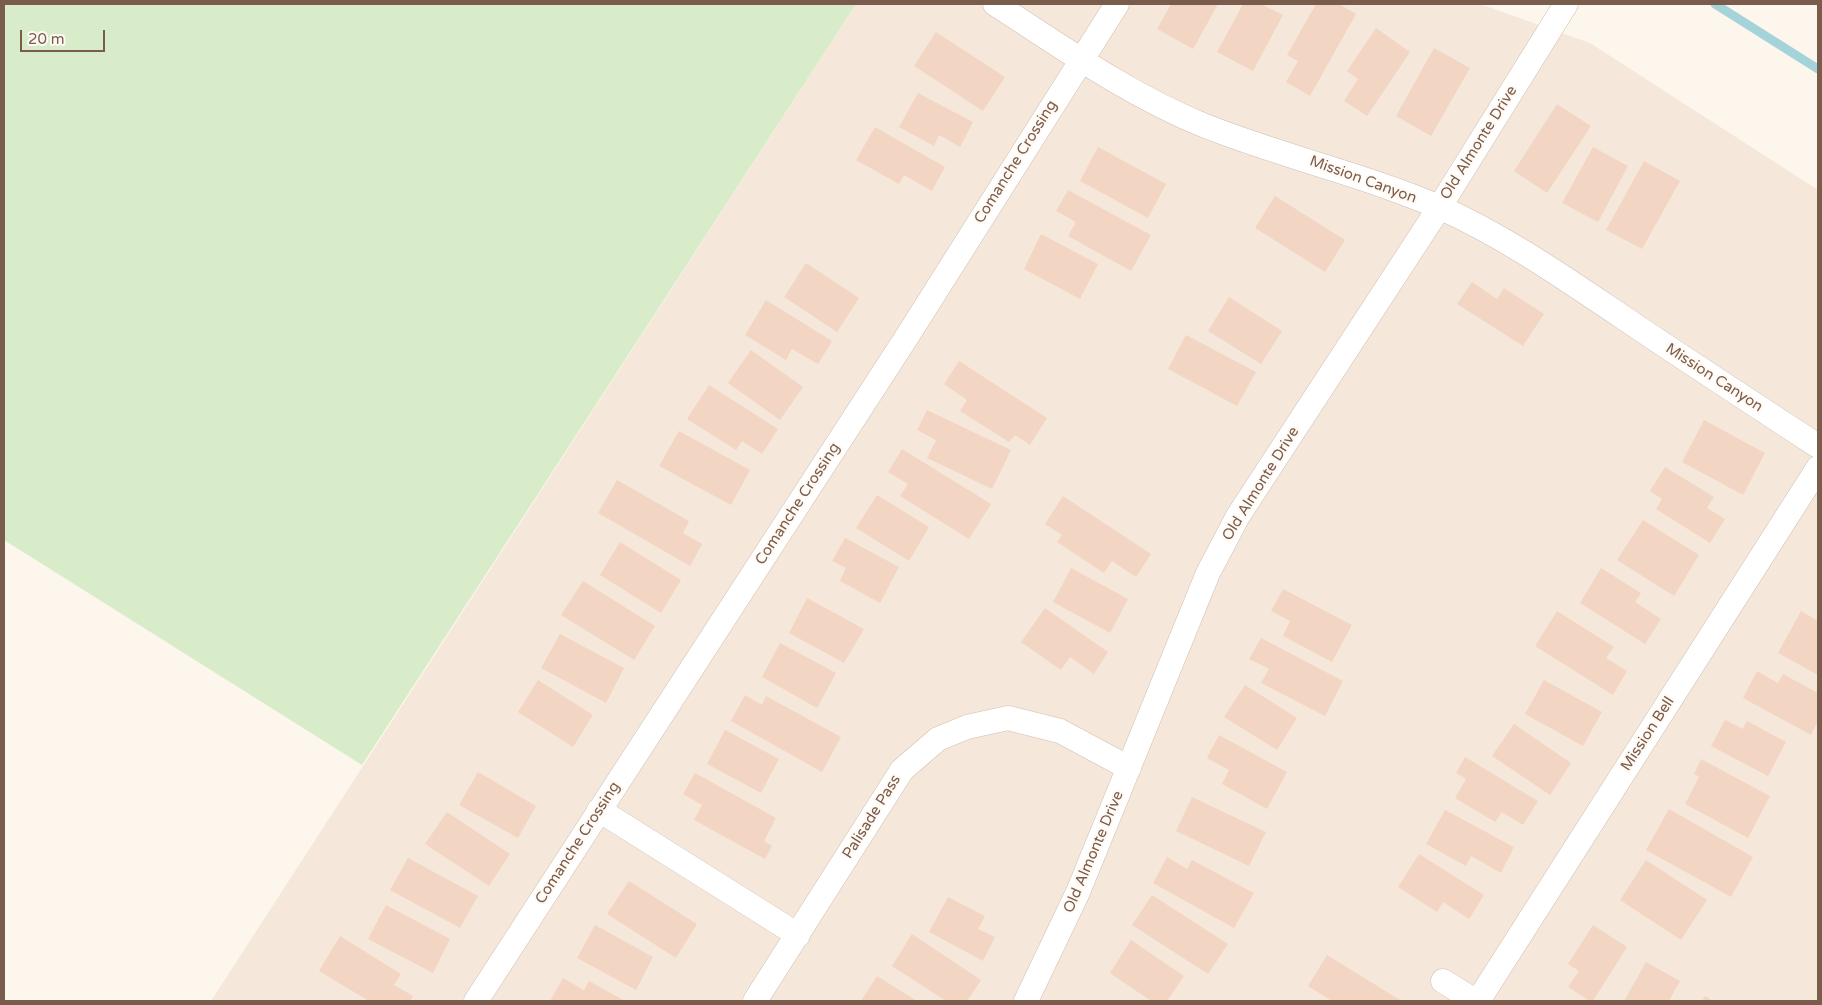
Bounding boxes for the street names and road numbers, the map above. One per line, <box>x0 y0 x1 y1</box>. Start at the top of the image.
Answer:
street label: Old Almonte Drive <box>1437 83 1521 203</box>
street label: Comanche Crossing <box>971 97 1061 227</box>
street label: Mission Canyon <box>1307 152 1419 208</box>
street label: Mission Canyon <box>1662 340 1766 416</box>
street label: Old Almonte Drive <box>1219 424 1303 544</box>
street label: Comanche Crossing <box>752 440 844 568</box>
street label: Mission Bell <box>1617 694 1679 774</box>
street label: Palisade Pass <box>839 772 905 862</box>
street label: Comanche Crossing <box>532 779 624 907</box>
street label: Old Almonte Drive <box>1060 788 1128 916</box>

